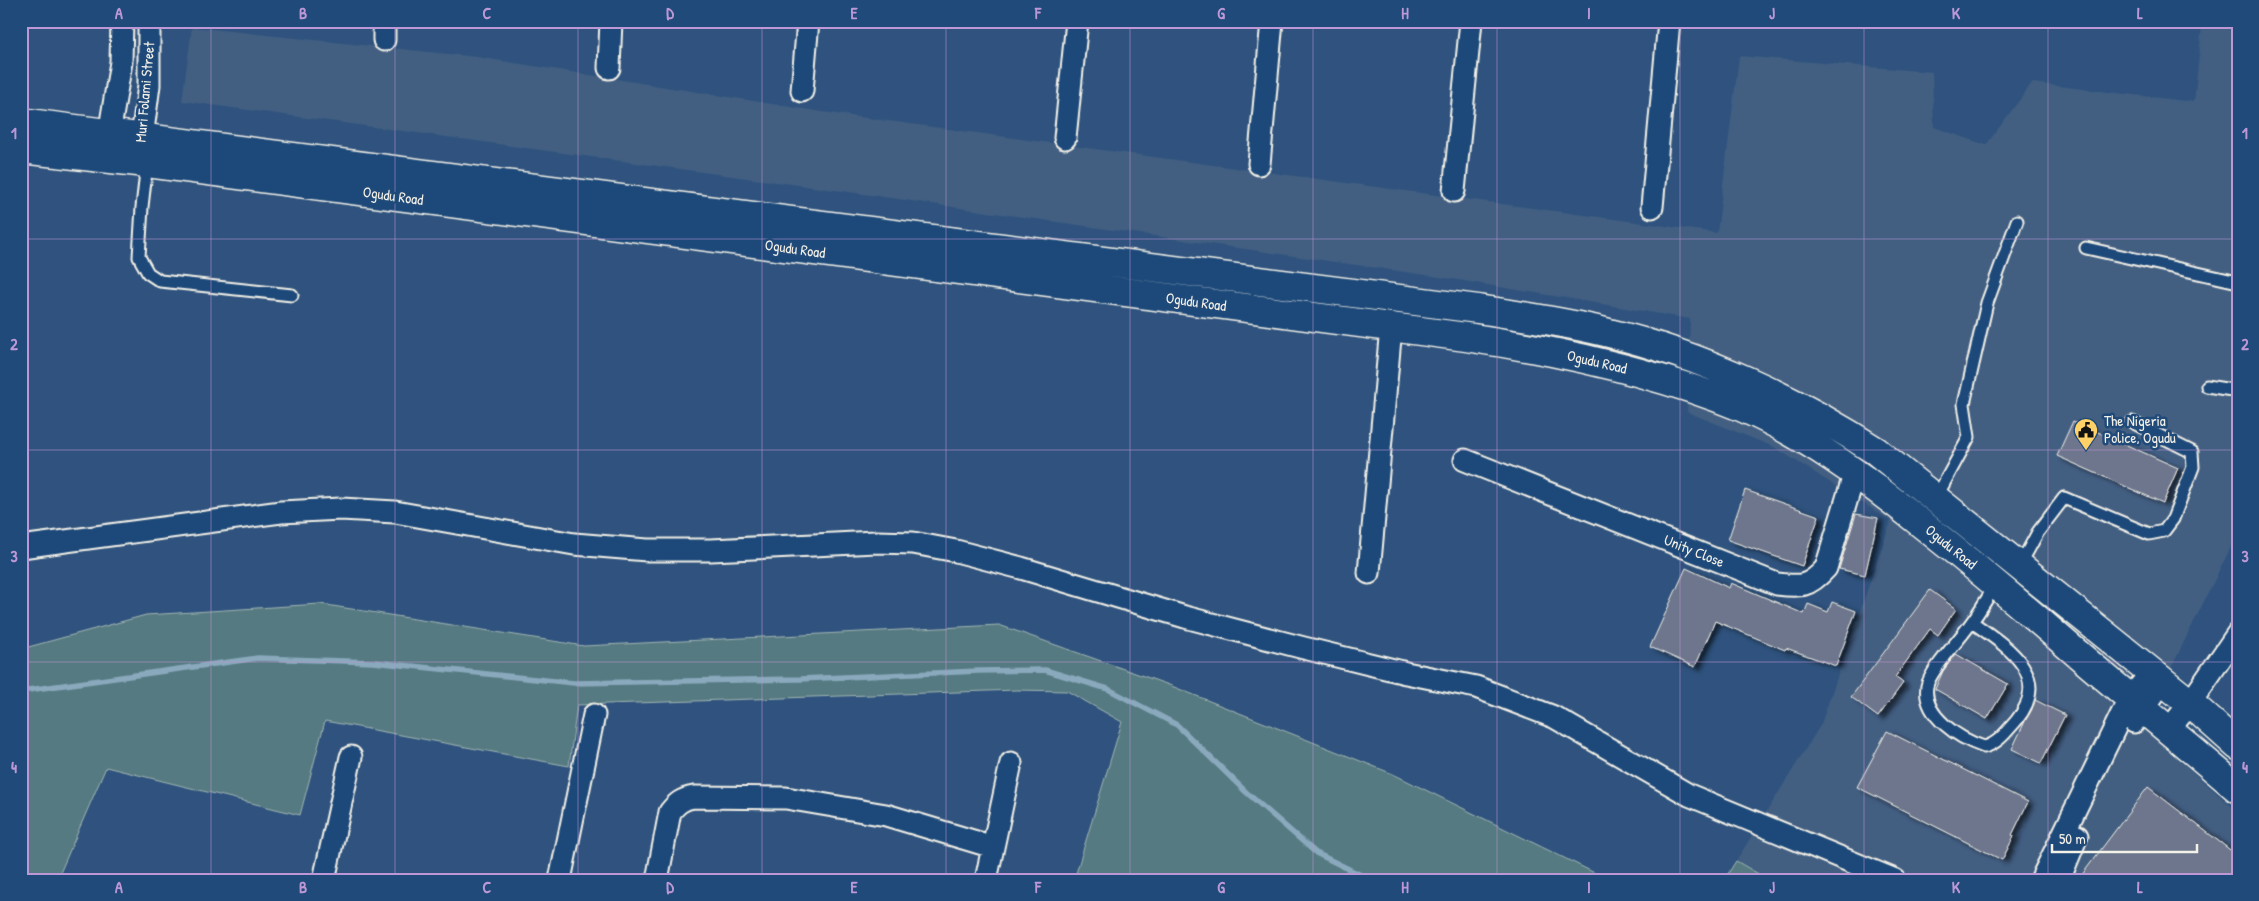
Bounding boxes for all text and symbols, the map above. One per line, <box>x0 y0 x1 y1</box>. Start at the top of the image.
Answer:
text: A <box>115 2 123 24</box>
text: B <box>299 2 307 24</box>
text: C <box>483 2 492 24</box>
text: D <box>666 2 674 24</box>
text: E <box>850 2 858 24</box>
text: F <box>1034 2 1042 24</box>
text: G <box>1217 2 1225 24</box>
text: H <box>1401 2 1409 24</box>
text: I <box>1587 2 1591 24</box>
text: J <box>1769 2 1775 24</box>
text: K <box>1952 2 1961 24</box>
text: L <box>2137 2 2143 24</box>
street label: Muri Folami Street <box>130 40 159 143</box>
text: 1 <box>11 122 17 144</box>
text: 1 <box>2242 122 2248 144</box>
street label: Ogudu Road <box>361 181 425 210</box>
street label: Ogudu Road <box>763 234 827 263</box>
street label: Ogudu Road <box>1164 287 1228 316</box>
text: 2 <box>10 333 18 355</box>
text: 2 <box>2241 333 2249 355</box>
street label: Ogudu Road <box>1565 344 1629 379</box>
place label: The Nigeria Police, Ogudu <box>2104 410 2176 448</box>
public building icon: The Nigeria Police, Ogudu <box>2073 417 2099 451</box>
street label: Ogudu Road <box>1921 519 1982 574</box>
street label: Unity Close <box>1661 529 1728 572</box>
text: 3 <box>10 545 18 567</box>
text: 3 <box>2241 545 2249 567</box>
text: 4 <box>11 756 17 778</box>
text: 4 <box>2242 756 2248 778</box>
scale bar <box>2052 821 2196 853</box>
text: 50 m <box>2059 828 2086 849</box>
text: A <box>115 876 123 898</box>
text: B <box>299 876 307 898</box>
text: C <box>483 876 492 898</box>
text: D <box>666 876 674 898</box>
text: E <box>850 876 858 898</box>
text: F <box>1034 876 1042 898</box>
text: G <box>1217 876 1225 898</box>
text: H <box>1401 876 1409 898</box>
text: I <box>1587 876 1591 898</box>
text: J <box>1769 876 1775 898</box>
text: K <box>1952 876 1961 898</box>
text: L <box>2137 876 2143 898</box>

